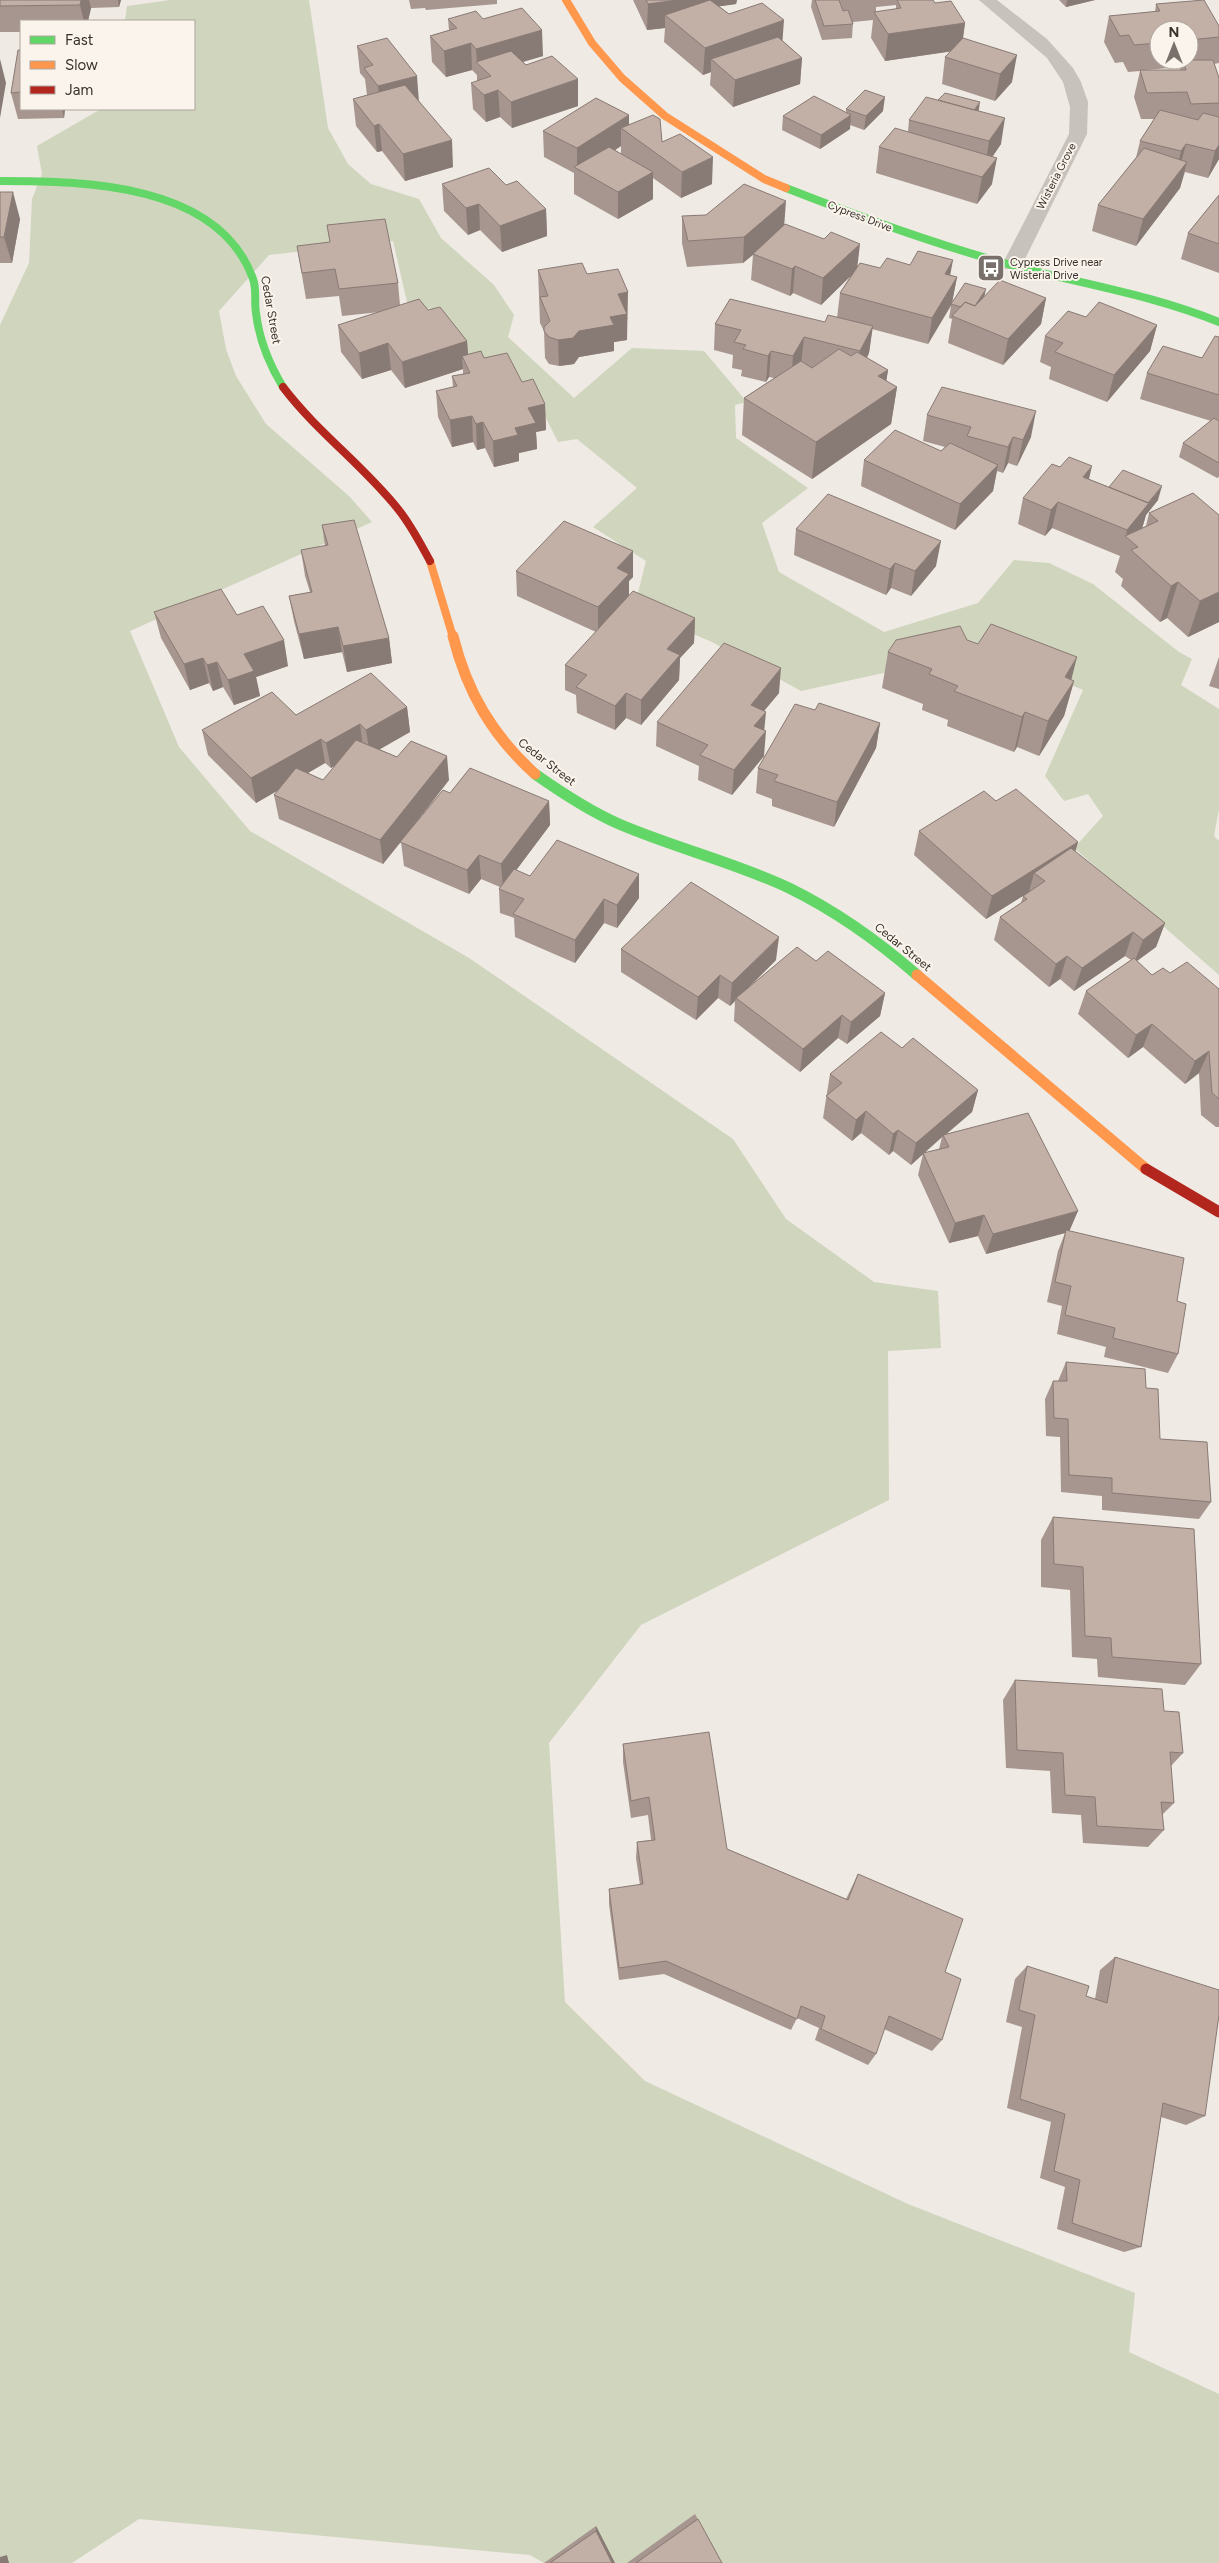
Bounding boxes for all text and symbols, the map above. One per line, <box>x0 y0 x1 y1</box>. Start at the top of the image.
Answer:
legend <box>20 20 195 110</box>
north arrow <box>1149 20 1199 70</box>
text: N <box>1169 24 1179 41</box>
text: Fast <box>65 31 94 49</box>
text: Slow <box>65 56 98 74</box>
text: Jam <box>65 81 93 99</box>
street label: Wisteria Grove <box>1034 141 1079 212</box>
street label: Cypress Drive <box>826 198 894 235</box>
bus stop icon: Cypress Drive near Wisteria Drive <box>976 253 1006 283</box>
place label: Cypress Drive near Wisteria Drive <box>1010 256 1103 282</box>
street label: Cedar Street <box>258 275 284 346</box>
street label: Cedar Street <box>516 735 579 789</box>
street label: Cedar Street <box>872 920 935 974</box>

